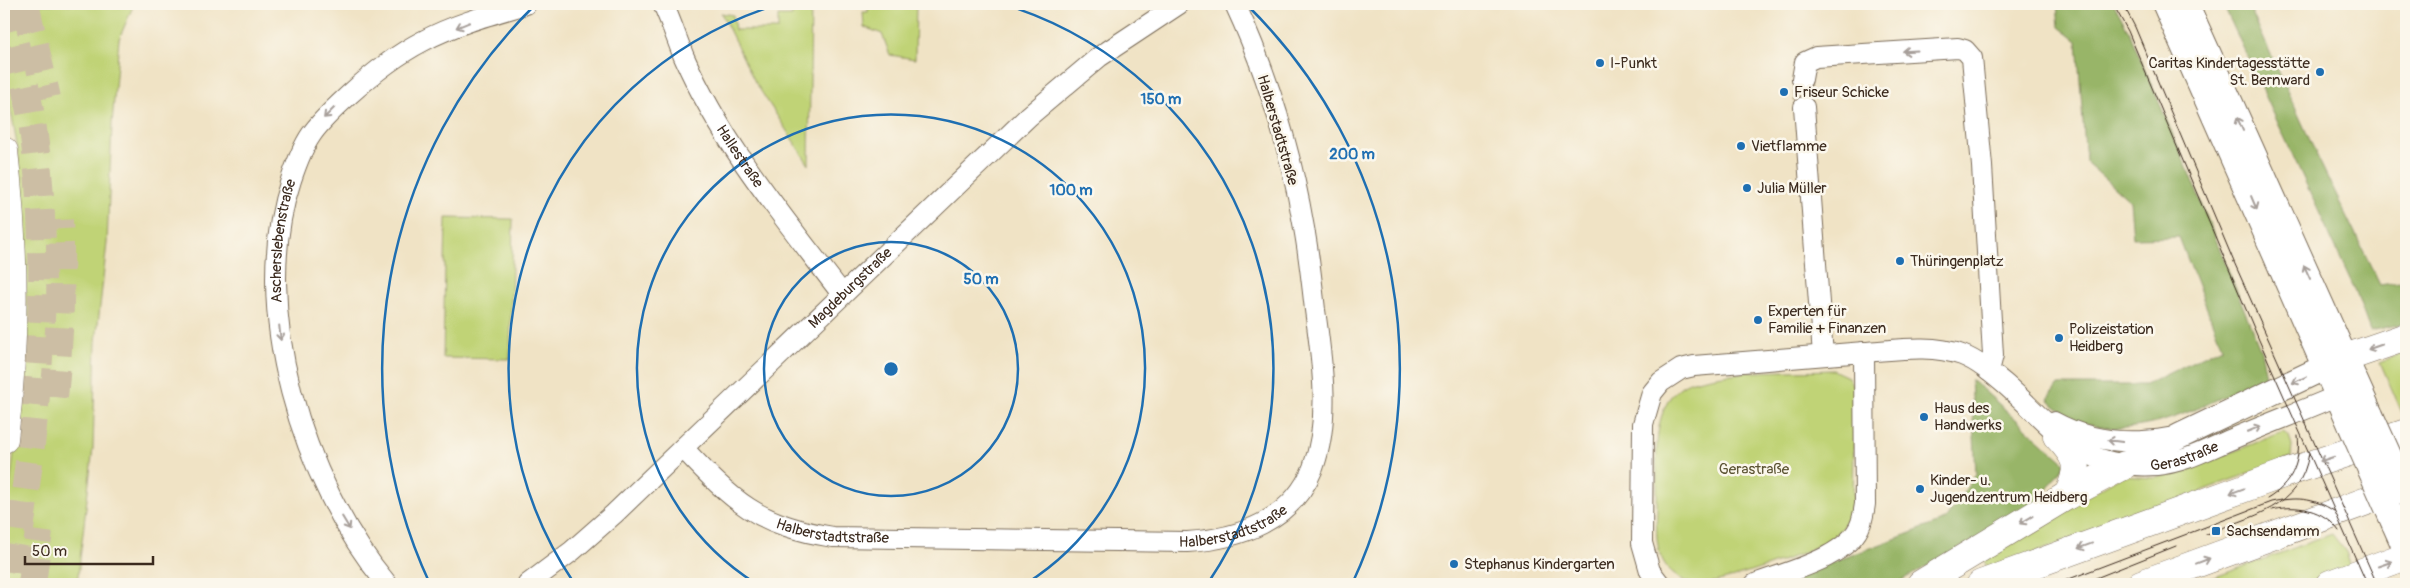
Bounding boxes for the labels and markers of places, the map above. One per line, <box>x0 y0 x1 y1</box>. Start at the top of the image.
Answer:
place label: I-Punkt <box>1610 54 1658 73</box>
place label: Caritas Kindertagesstätte St. Bernward <box>2148 54 2311 90</box>
marker: I-Punkt <box>1594 57 1606 69</box>
marker: Caritas Kindertagesstätte St. Bernward <box>2314 66 2326 78</box>
place label: Friseur Schicke <box>1794 83 1889 102</box>
marker: Friseur Schicke <box>1778 86 1790 98</box>
place label: Vietflamme <box>1751 137 1827 156</box>
marker: Vietflamme <box>1735 140 1747 152</box>
place label: Julia Müller <box>1757 179 1827 198</box>
marker: Julia Müller <box>1741 182 1753 194</box>
place label: Thüringenplatz <box>1910 252 2004 271</box>
marker: Thüringenplatz <box>1894 255 1906 267</box>
place label: Experten für Familie + Finanzen <box>1768 302 1886 338</box>
marker: Experten für Familie + Finanzen <box>1752 314 1764 326</box>
place label: Polizeistation Heidberg <box>2069 320 2154 356</box>
marker: Polizeistation Heidberg <box>2053 332 2065 344</box>
centre of rings <box>882 360 900 378</box>
place label: Haus des Handwerks <box>1934 399 2002 435</box>
marker: Haus des Handwerks <box>1918 411 1930 423</box>
place label: Kinder- u. Jugendzentrum Heidberg <box>1930 471 2088 507</box>
marker: Kinder- u. Jugendzentrum Heidberg <box>1914 483 1926 495</box>
place label: Sachsendamm <box>2226 522 2320 541</box>
marker: Sachsendamm <box>2210 525 2222 537</box>
place label: Stephanus Kindergarten <box>1464 555 1615 574</box>
marker: Stephanus Kindergarten <box>1448 558 1460 570</box>

